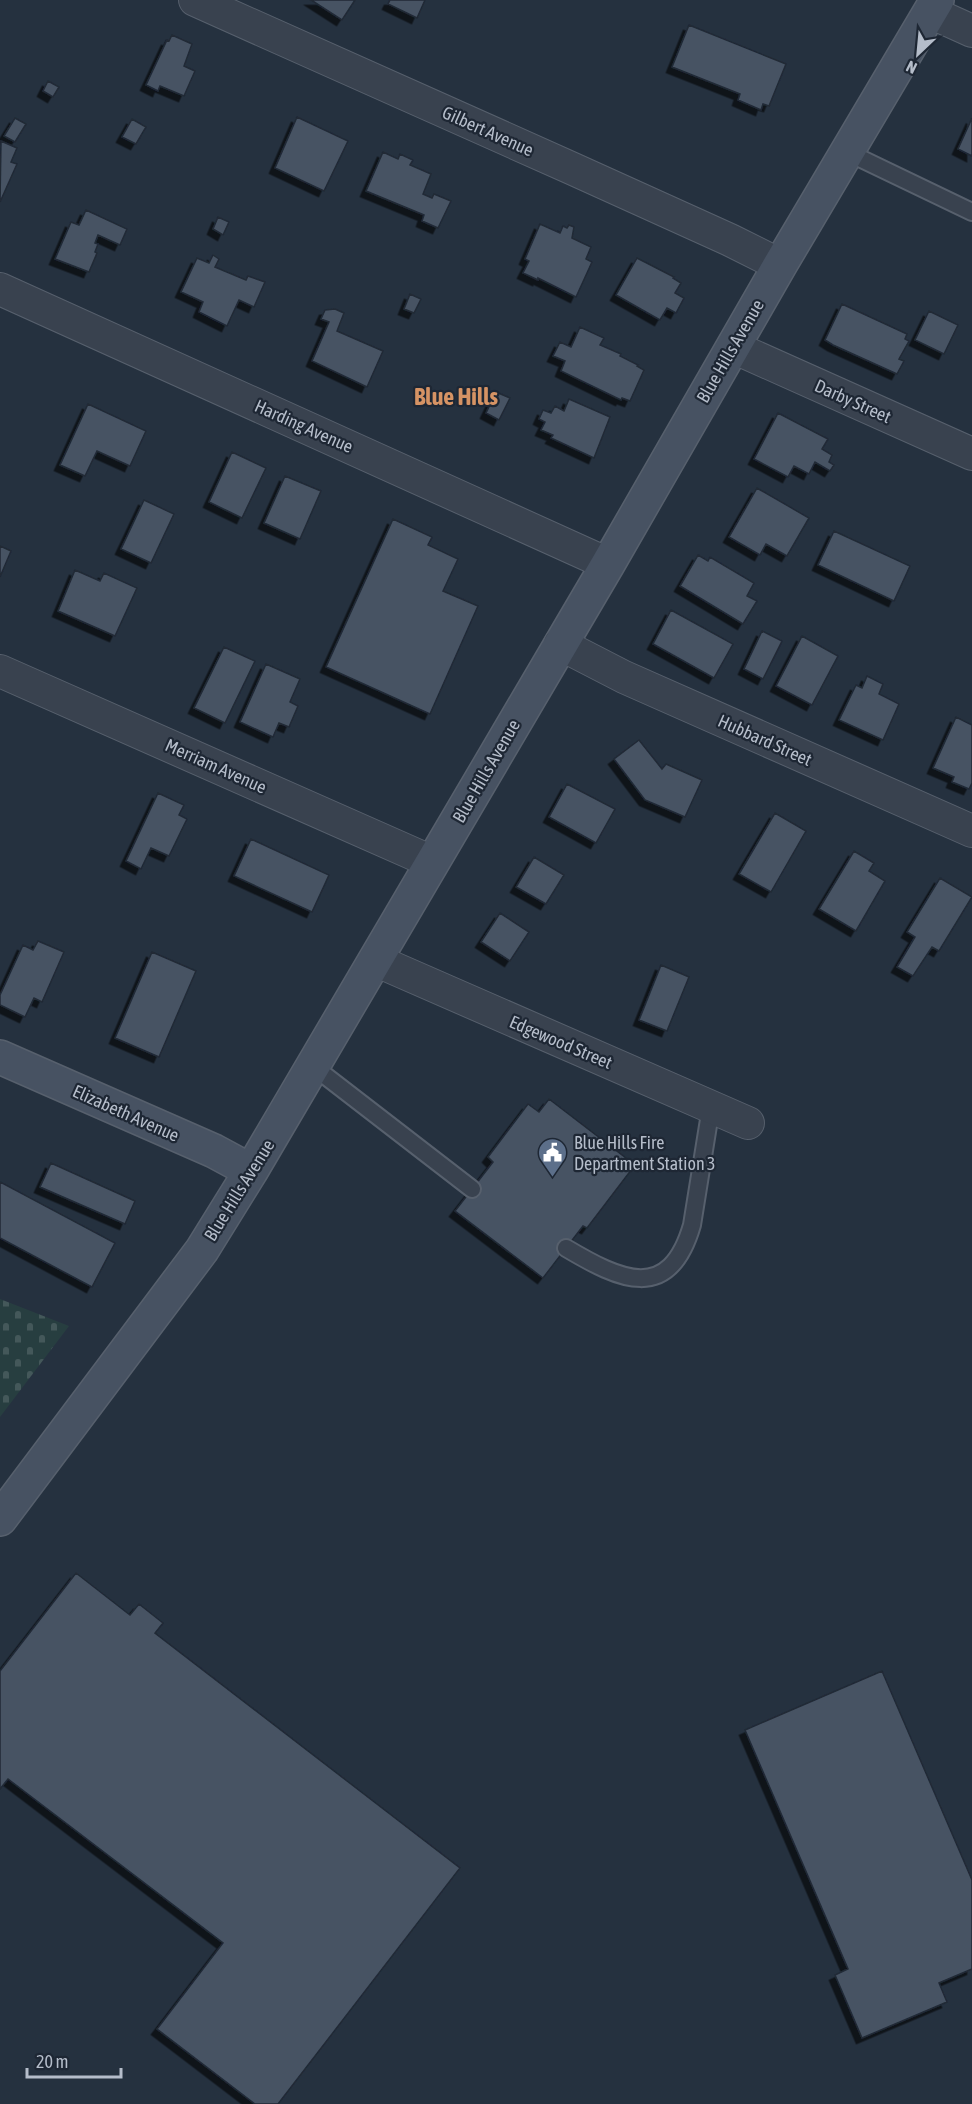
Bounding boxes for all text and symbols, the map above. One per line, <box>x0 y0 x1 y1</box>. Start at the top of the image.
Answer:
north arrow <box>888 24 948 84</box>
text: N <box>903 57 920 78</box>
street label: Gilbert Avenue <box>439 102 537 160</box>
street label: Blue Hills Avenue <box>692 296 768 406</box>
street label: Darby Street <box>812 375 894 427</box>
district label: Blue Hills <box>414 383 499 410</box>
street label: Harding Avenue <box>252 395 356 457</box>
street label: Hubbard Street <box>715 710 815 770</box>
street label: Blue Hills Avenue <box>448 716 524 826</box>
street label: Merriam Avenue <box>162 734 270 798</box>
street label: Edgewood Street <box>506 1011 616 1073</box>
street label: Elizabeth Avenue <box>70 1080 182 1146</box>
place label: Blue Hills Fire Department Station 3 <box>574 1132 716 1174</box>
street label: Blue Hills Avenue <box>200 1135 278 1245</box>
public building icon: Blue Hills Fire Department Station 3 <box>537 1136 569 1178</box>
scale bar <box>27 2041 122 2079</box>
text: 20 m <box>36 2051 68 2072</box>

